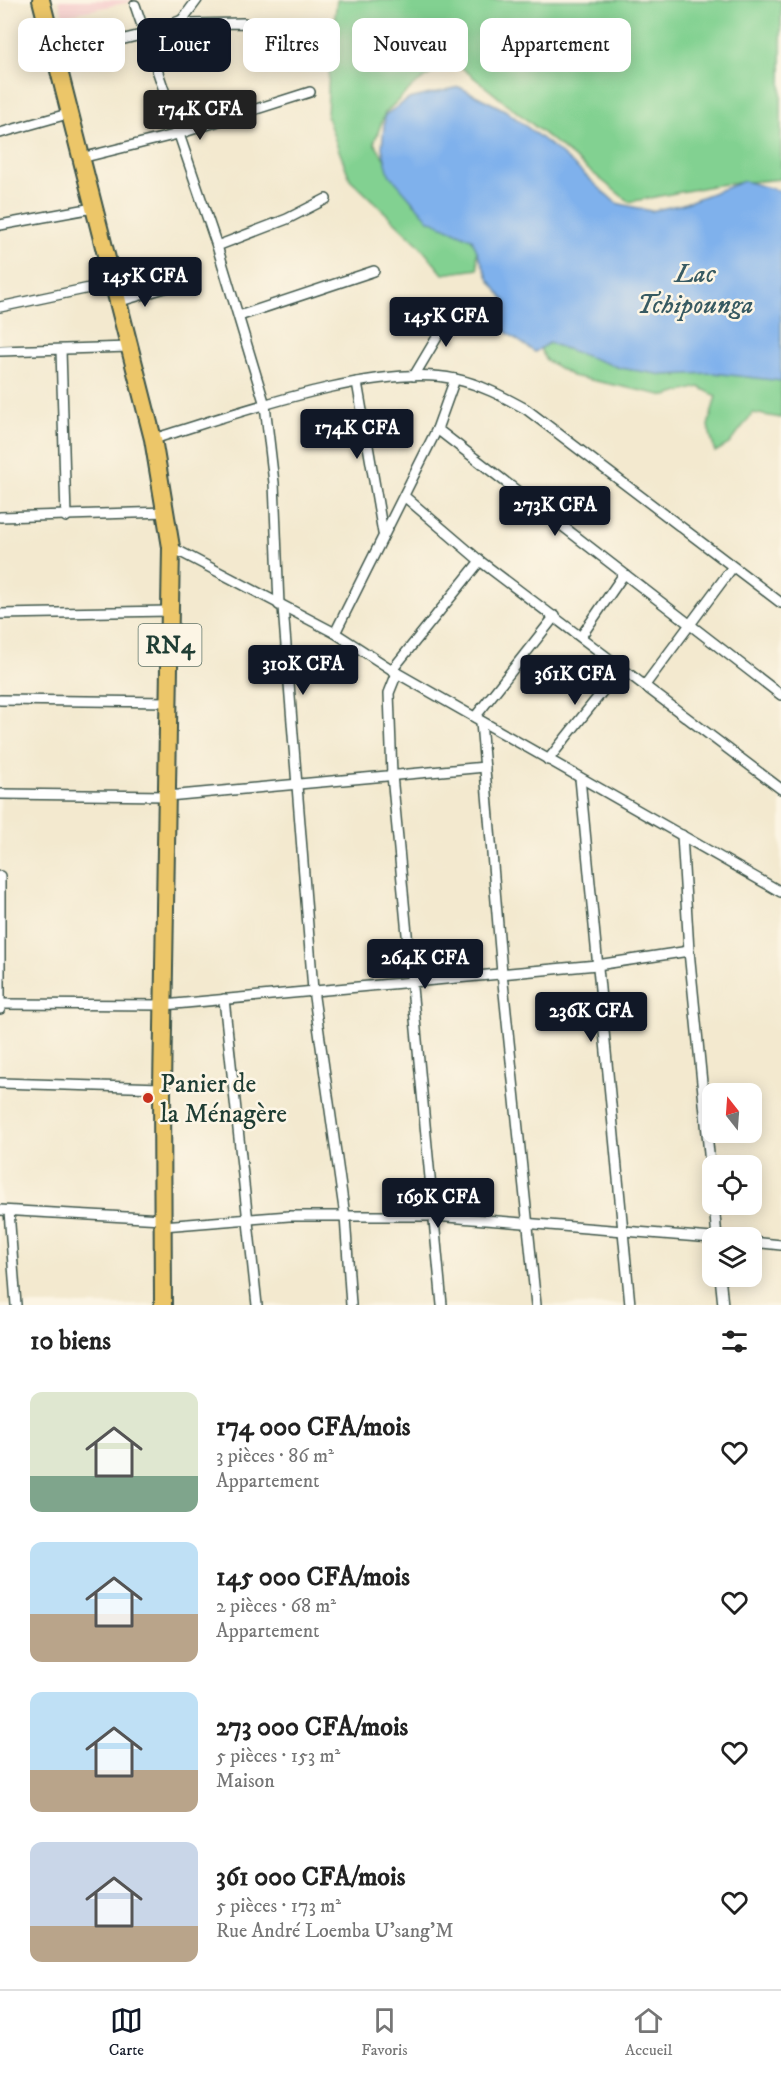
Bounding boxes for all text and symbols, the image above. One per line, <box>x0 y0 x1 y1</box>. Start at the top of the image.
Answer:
chip: Acheter <box>18 18 125 72</box>
chip: Louer <box>137 18 231 72</box>
chip: Filtres <box>243 18 340 72</box>
chip: Nouveau <box>352 18 468 72</box>
chip: Appartement <box>480 18 631 72</box>
pin: 174K CFA <box>138 90 262 141</box>
text: 174K CFA <box>157 97 243 122</box>
pin: 145K CFA <box>83 257 207 308</box>
water label: Lac Tchipounga <box>637 257 753 322</box>
text: 145K CFA <box>103 264 187 289</box>
pin: 145K CFA <box>384 297 508 348</box>
text: 145K CFA <box>404 304 488 329</box>
pin: 174K CFA <box>295 409 419 460</box>
text: 174K CFA <box>314 416 400 441</box>
pin: 273K CFA <box>493 486 617 537</box>
text: 273K CFA <box>513 493 597 518</box>
road number: RN4 <box>138 624 201 666</box>
pin: 310K CFA <box>241 645 365 696</box>
text: 310K CFA <box>262 652 344 677</box>
pin: 361K CFA <box>513 655 637 706</box>
text: 361K CFA <box>534 662 616 687</box>
pin: 264K CFA <box>363 939 487 990</box>
text: 264K CFA <box>381 946 469 971</box>
pin: 236K CFA <box>529 992 653 1043</box>
text: 236K CFA <box>549 999 633 1024</box>
place label: Panier de la Ménagère <box>160 1068 287 1131</box>
north arrow <box>702 1083 762 1143</box>
map controls <box>702 1083 762 1287</box>
marker: Panier de la Ménagère <box>141 1091 155 1105</box>
button: locate <box>702 1155 762 1215</box>
pin: 169K CFA <box>376 1178 500 1229</box>
text: 169K CFA <box>396 1185 480 1210</box>
button: layers <box>702 1227 762 1287</box>
text: 10 biens <box>30 1325 111 1358</box>
icon: filters <box>718 1325 751 1358</box>
text: 174 000 CFA/mois <box>216 1411 411 1444</box>
icon: home <box>78 1416 150 1488</box>
icon: heart <box>718 1436 751 1469</box>
text: 3 pièces · 86 m² <box>216 1444 334 1469</box>
text: Appartement <box>216 1469 319 1494</box>
text: 145 000 CFA/mois <box>216 1561 410 1594</box>
icon: home <box>78 1566 150 1638</box>
icon: heart <box>718 1586 751 1619</box>
text: 2 pièces · 68 m² <box>216 1594 336 1619</box>
text: Appartement <box>216 1619 319 1644</box>
text: 273 000 CFA/mois <box>216 1711 408 1744</box>
icon: home <box>78 1716 150 1788</box>
icon: heart <box>718 1736 751 1769</box>
text: 5 pièces · 153 m² <box>216 1744 340 1769</box>
text: Maison <box>216 1769 275 1794</box>
text: 361 000 CFA/mois <box>216 1861 405 1894</box>
icon: home <box>78 1866 150 1938</box>
icon: heart <box>718 1886 751 1919</box>
text: 5 pièces · 173 m² <box>216 1894 341 1919</box>
text: Rue André Loemba U'sang'M <box>216 1919 453 1944</box>
tab: Carte <box>109 2004 144 2060</box>
tab: Favoris <box>361 2004 408 2060</box>
tab: Accueil <box>625 2004 672 2060</box>

